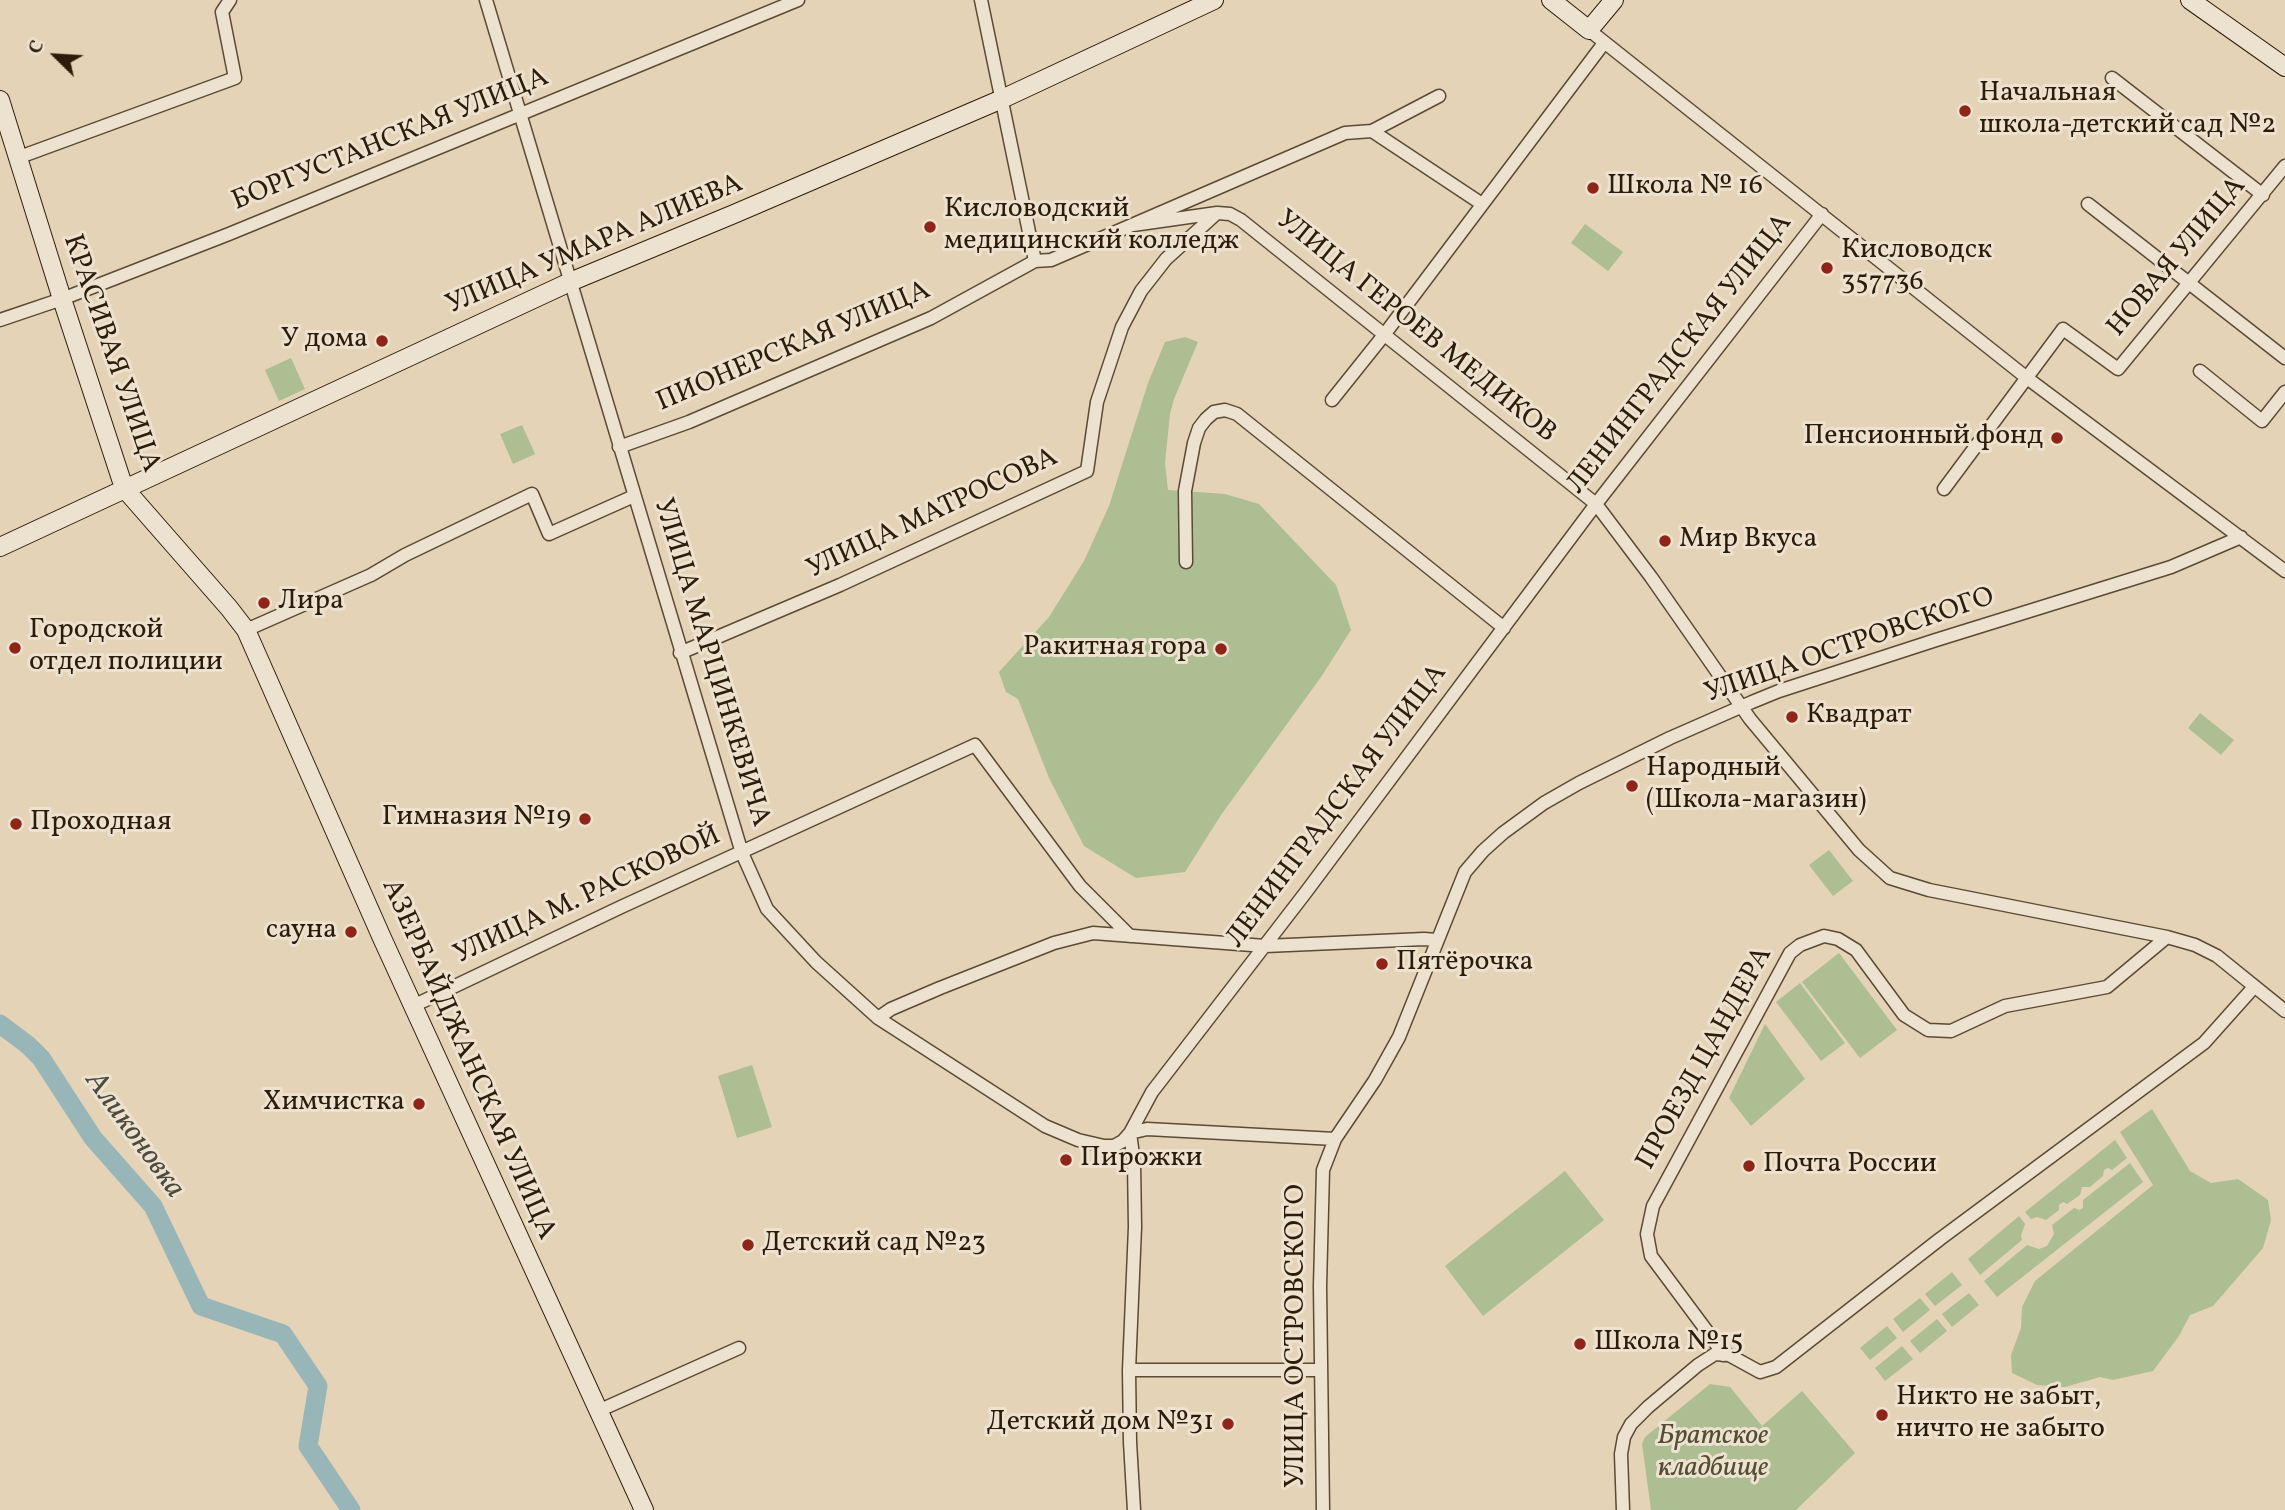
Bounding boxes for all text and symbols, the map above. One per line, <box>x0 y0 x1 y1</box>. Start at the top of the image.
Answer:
north arrow <box>21 21 91 91</box>
text: С <box>22 37 51 58</box>
street label: БОРГУСТАНСКАЯ УЛИЦА <box>228 62 554 220</box>
place label: Начальная школа-детский сад №2 <box>1979 78 2276 144</box>
marker: Начальная школа-детский сад №2 <box>1957 103 1973 119</box>
street label: УЛИЦА УМАРА АЛИЕВА <box>442 168 748 324</box>
place label: Школа № 16 <box>1607 171 1763 205</box>
street label: НОВАЯ УЛИЦА <box>2101 171 2255 345</box>
marker: Школа № 16 <box>1585 180 1601 196</box>
place label: Кисловодский медицинский колледж <box>944 194 1239 260</box>
street label: УЛИЦА ГЕРОЕВ МЕДИКОВ <box>1268 204 1562 452</box>
street label: ЛЕНИНГРАДСКАЯ УЛИЦА <box>1561 208 1801 502</box>
marker: Кисловодский медицинский колледж <box>922 219 938 235</box>
street label: КРАСИВАЯ УЛИЦА <box>54 231 166 477</box>
place label: Кисловодск 357736 <box>1841 235 1992 301</box>
marker: Кисловодск 357736 <box>1819 260 1835 276</box>
street label: ПИОНЕРСКАЯ УЛИЦА <box>652 275 936 421</box>
place label: У дома <box>281 324 368 358</box>
marker: У дома <box>374 333 390 349</box>
place label: Пенсионный фонд <box>1804 421 2043 455</box>
marker: Пенсионный фонд <box>2049 430 2065 446</box>
street label: УЛИЦА МАТРОСОВА <box>802 442 1064 588</box>
street label: УЛИЦА МАРЦИНКЕВИЧА <box>644 495 776 831</box>
place label: Мир Вкуса <box>1679 524 1817 558</box>
marker: Мир Вкуса <box>1657 533 1673 549</box>
street label: УЛИЦА ОСТРОВСКОГО <box>1701 582 1999 712</box>
place label: Лира <box>278 586 344 620</box>
marker: Лира <box>256 595 272 611</box>
place label: Городской отдел полиции <box>29 615 223 681</box>
place label: Ракитная гора <box>1023 632 1207 666</box>
marker: Городской отдел полиции <box>7 640 23 656</box>
marker: Ракитная гора <box>1213 641 1229 657</box>
street label: ЛЕНИНГРАДСКАЯ УЛИЦА <box>1220 659 1456 955</box>
place label: Квадрат <box>1806 700 1912 734</box>
marker: Квадрат <box>1784 709 1800 725</box>
place label: Народный (Школа-магазин) <box>1646 753 1866 819</box>
marker: Народный (Школа-магазин) <box>1624 778 1640 794</box>
place label: Гимназия №19 <box>382 802 571 836</box>
place label: Проходная <box>30 807 172 841</box>
marker: Гимназия №19 <box>577 811 593 827</box>
marker: Проходная <box>8 816 24 832</box>
street label: УЛИЦА М. РАСКОВОЙ <box>449 820 727 974</box>
street label: АЗЕРБАЙДЖАНСКАЯ УЛИЦА <box>372 874 562 1246</box>
place label: сауна <box>266 915 337 949</box>
marker: сауна <box>343 924 359 940</box>
street label: ПРОЕЗД ЦАНДЕРА <box>1631 942 1781 1176</box>
place label: Пятёрочка <box>1396 947 1533 981</box>
marker: Пятёрочка <box>1374 956 1390 972</box>
water label: Аликоновка <box>75 1066 191 1206</box>
place label: Химчистка <box>263 1087 405 1121</box>
marker: Химчистка <box>411 1096 427 1112</box>
place label: Пирожки <box>1080 1143 1202 1177</box>
place label: Почта России <box>1763 1149 1937 1183</box>
marker: Пирожки <box>1058 1152 1074 1168</box>
marker: Почта России <box>1741 1158 1757 1174</box>
street label: УЛИЦА ОСТРОВСКОГО <box>1281 1184 1315 1488</box>
place label: Детский сад №23 <box>762 1228 986 1262</box>
marker: Детский сад №23 <box>740 1237 756 1253</box>
place label: Школа №15 <box>1594 1327 1744 1361</box>
marker: Школа №15 <box>1572 1336 1588 1352</box>
place label: Никто не забыт, ничто не забыто <box>1896 1382 2105 1448</box>
place label: Детский дом №31 <box>986 1407 1214 1441</box>
marker: Никто не забыт, ничто не забыто <box>1874 1407 1890 1423</box>
marker: Детский дом №31 <box>1220 1416 1236 1432</box>
park label: Братское кладбище <box>1658 1421 1768 1487</box>

